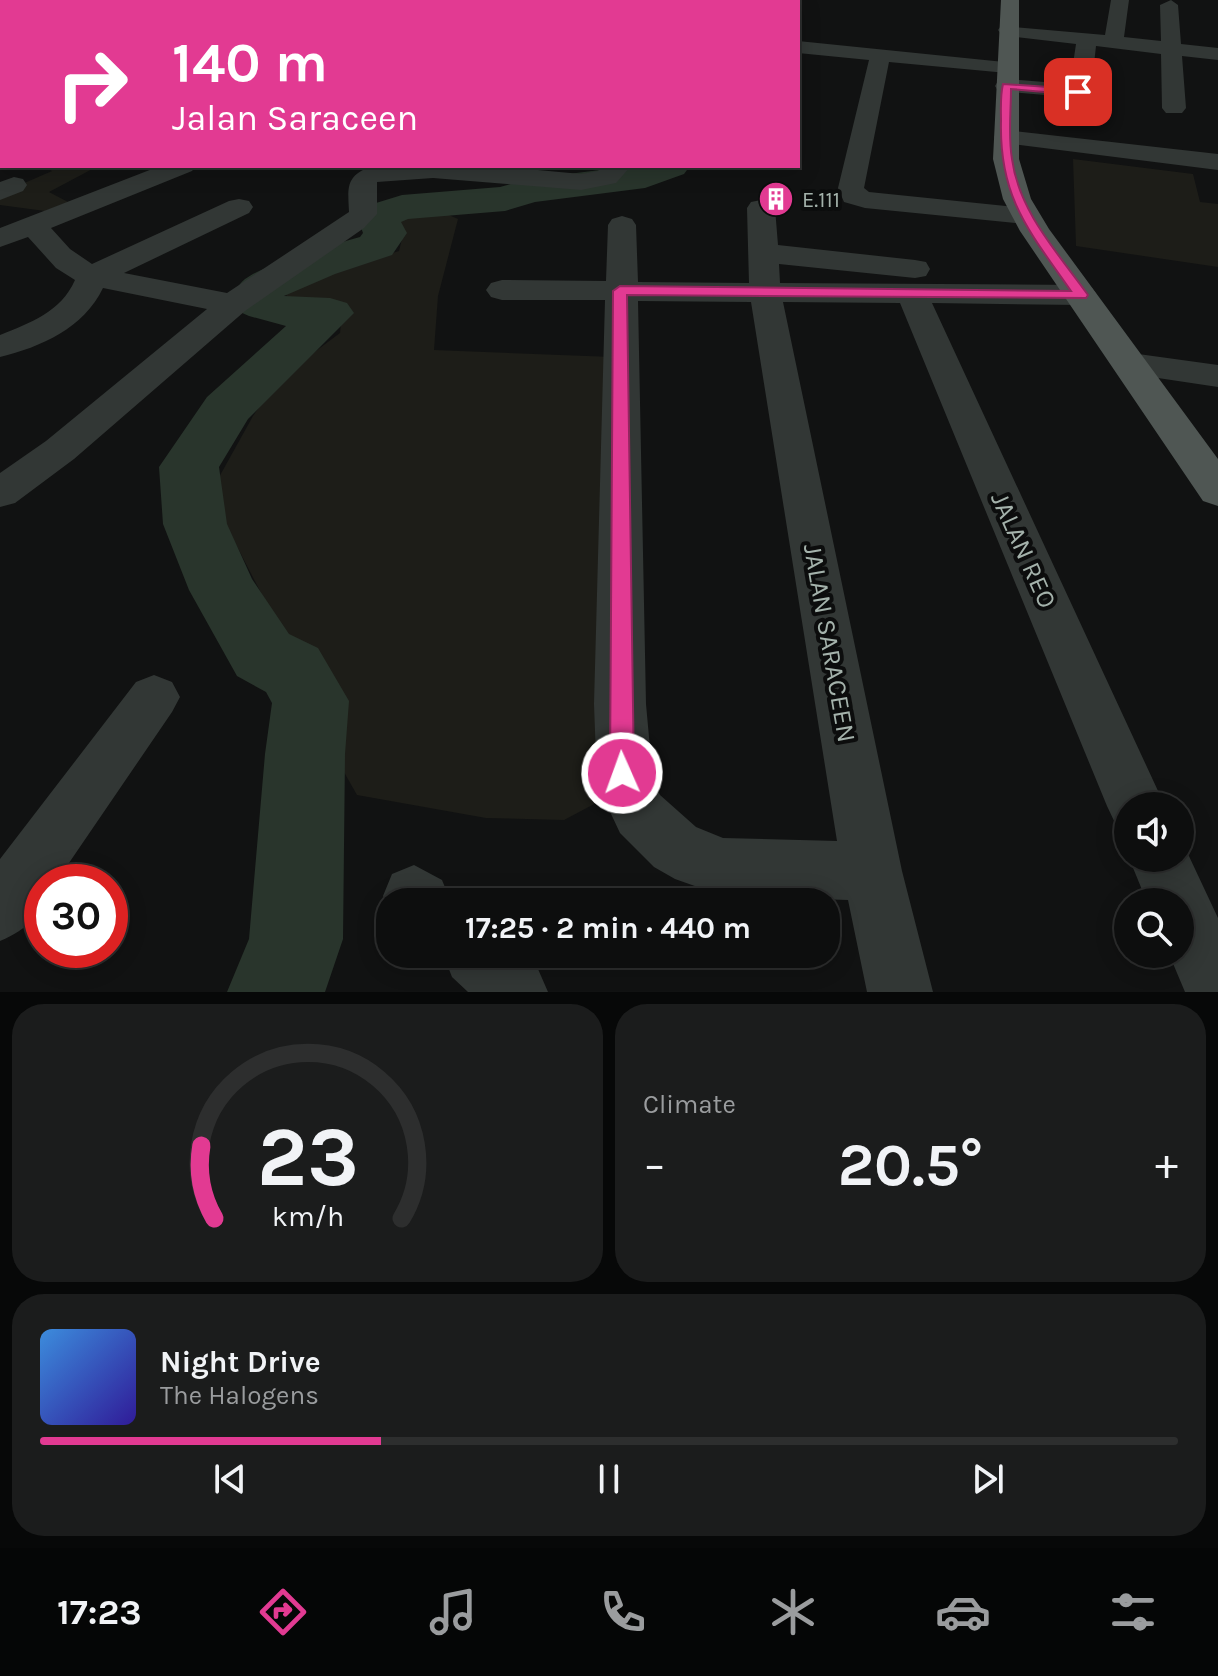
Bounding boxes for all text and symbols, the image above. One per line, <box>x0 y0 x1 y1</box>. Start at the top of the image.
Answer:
text: 140 m <box>172 30 328 95</box>
icon: right <box>40 32 144 136</box>
pin <box>1044 58 1112 126</box>
icon: arrive <box>1056 70 1100 114</box>
text: Jalan Saraceen <box>172 97 418 139</box>
building icon: E.111 <box>757 180 795 218</box>
place label: E.111 <box>802 187 840 213</box>
street label: JALAN REO <box>984 487 1063 613</box>
street label: JALAN SARACEEN <box>797 541 862 745</box>
position arrow <box>580 731 664 815</box>
map controls <box>1114 792 1194 968</box>
button: sound <box>1114 792 1194 872</box>
speed limit sign: 30 <box>24 864 128 968</box>
button: search <box>1114 888 1194 968</box>
text: 17:25 · 2 min · 440 m <box>465 910 751 946</box>
text: Climate <box>643 1089 736 1120</box>
text: 23 <box>256 1109 359 1206</box>
text: 20.5° <box>838 1130 983 1200</box>
text: − <box>643 1139 666 1190</box>
text: + <box>1155 1139 1178 1190</box>
text: km/h <box>271 1200 344 1233</box>
text: Night Drive <box>160 1344 321 1380</box>
text: The Halogens <box>160 1380 319 1411</box>
icon: previous <box>208 1457 252 1501</box>
icon: pause <box>587 1457 631 1501</box>
icon: next <box>966 1457 1010 1501</box>
icon: directions <box>255 1584 311 1640</box>
icon: music <box>425 1584 481 1640</box>
icon: phone <box>595 1584 651 1640</box>
icon: climate <box>765 1584 821 1640</box>
icon: car <box>935 1584 991 1640</box>
icon: filters <box>1105 1584 1161 1640</box>
text: 17:23 <box>57 1591 142 1633</box>

